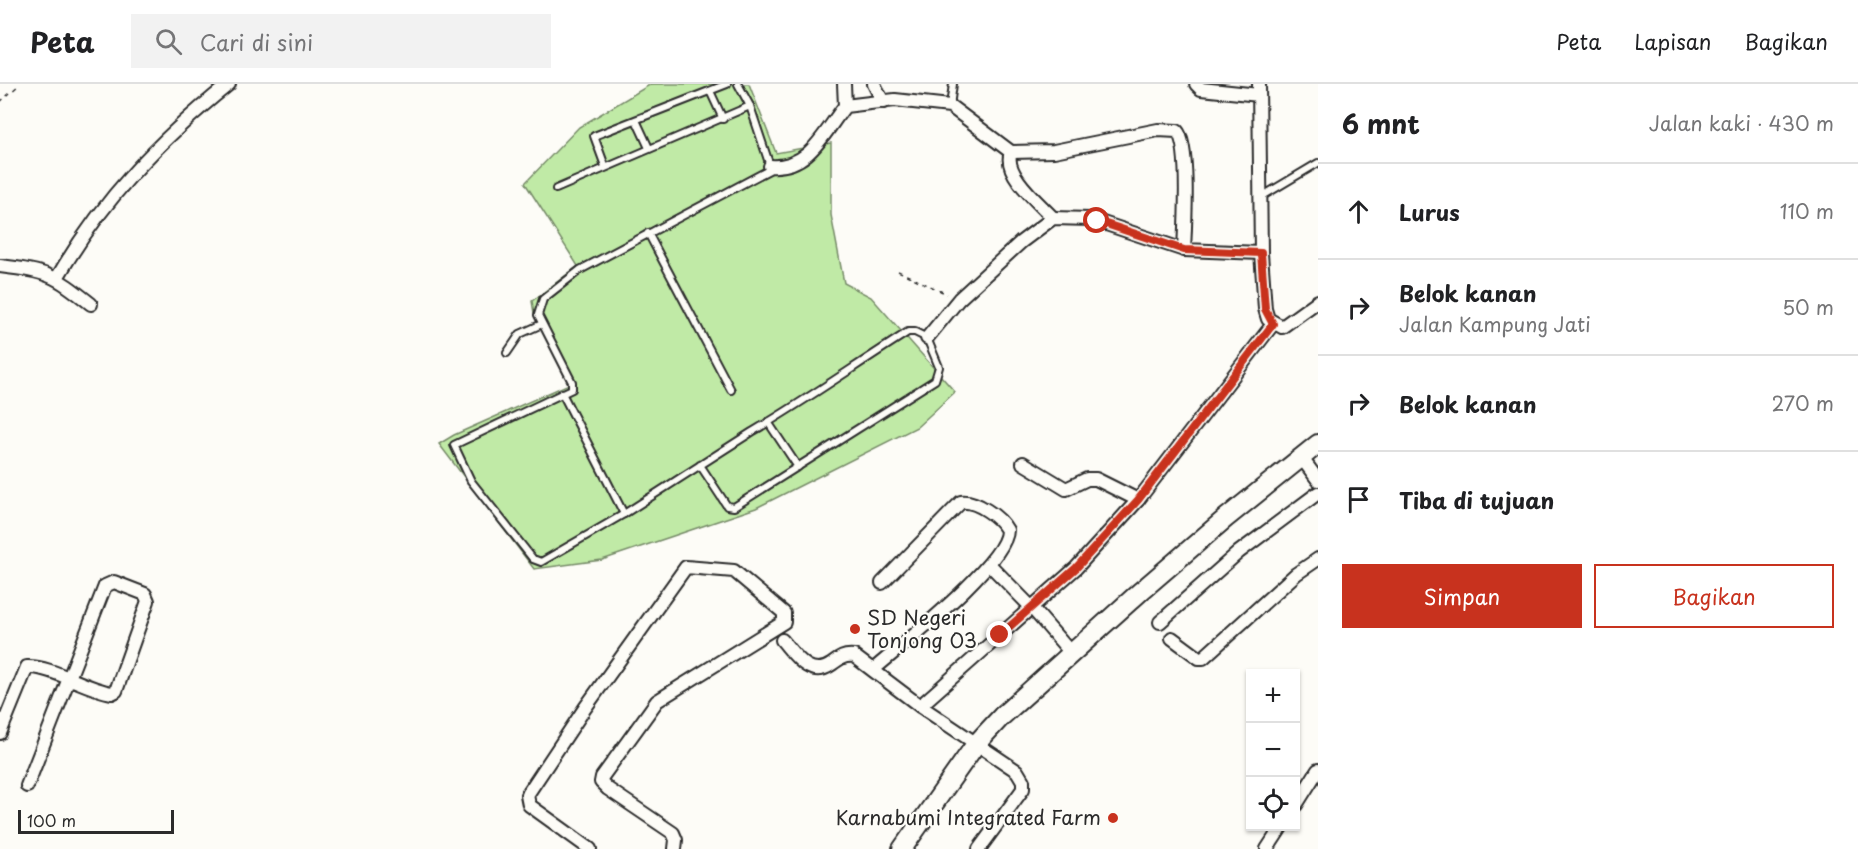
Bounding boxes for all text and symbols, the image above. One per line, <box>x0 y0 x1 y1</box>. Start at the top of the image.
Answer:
search box <box>131 14 551 68</box>
text: Peta <box>30 20 95 63</box>
icon: search <box>152 25 185 58</box>
text: Cari di sini <box>200 25 313 58</box>
text: Peta <box>1556 25 1601 57</box>
text: Lapisan <box>1634 25 1712 57</box>
text: Bagikan <box>1745 25 1828 57</box>
text: 6 mnt <box>1342 104 1420 143</box>
text: Jalan kaki · 430 m <box>1649 108 1834 138</box>
icon: ahead <box>1342 195 1375 228</box>
text: Lurus <box>1399 195 1460 228</box>
text: 110 m <box>1780 196 1834 226</box>
route start <box>1083 207 1109 233</box>
text: Belok kanan <box>1399 276 1536 309</box>
icon: right <box>1342 291 1375 324</box>
text: 50 m <box>1782 292 1834 322</box>
text: Jalan Kampung Jati <box>1399 309 1591 339</box>
icon: right <box>1342 387 1375 420</box>
text: Belok kanan <box>1399 387 1536 420</box>
text: 270 m <box>1771 388 1834 418</box>
icon: arrive <box>1342 483 1375 516</box>
text: Tiba di tujuan <box>1399 483 1554 516</box>
button: Simpan <box>1342 564 1582 628</box>
button: Bagikan <box>1594 564 1834 628</box>
place label: SD Negeri Tonjong 03 <box>867 602 977 655</box>
route end <box>986 621 1012 647</box>
marker: SD Negeri Tonjong 03 <box>848 622 862 636</box>
map controls <box>1246 669 1300 831</box>
button: + <box>1246 669 1300 723</box>
button: − <box>1246 723 1300 777</box>
button: locate <box>1246 777 1300 831</box>
place label: Karnabumi Integrated Farm <box>836 802 1101 832</box>
scale bar <box>18 807 174 834</box>
text: 100 m <box>27 808 76 832</box>
marker: Karnabumi Integrated Farm <box>1106 811 1120 825</box>

